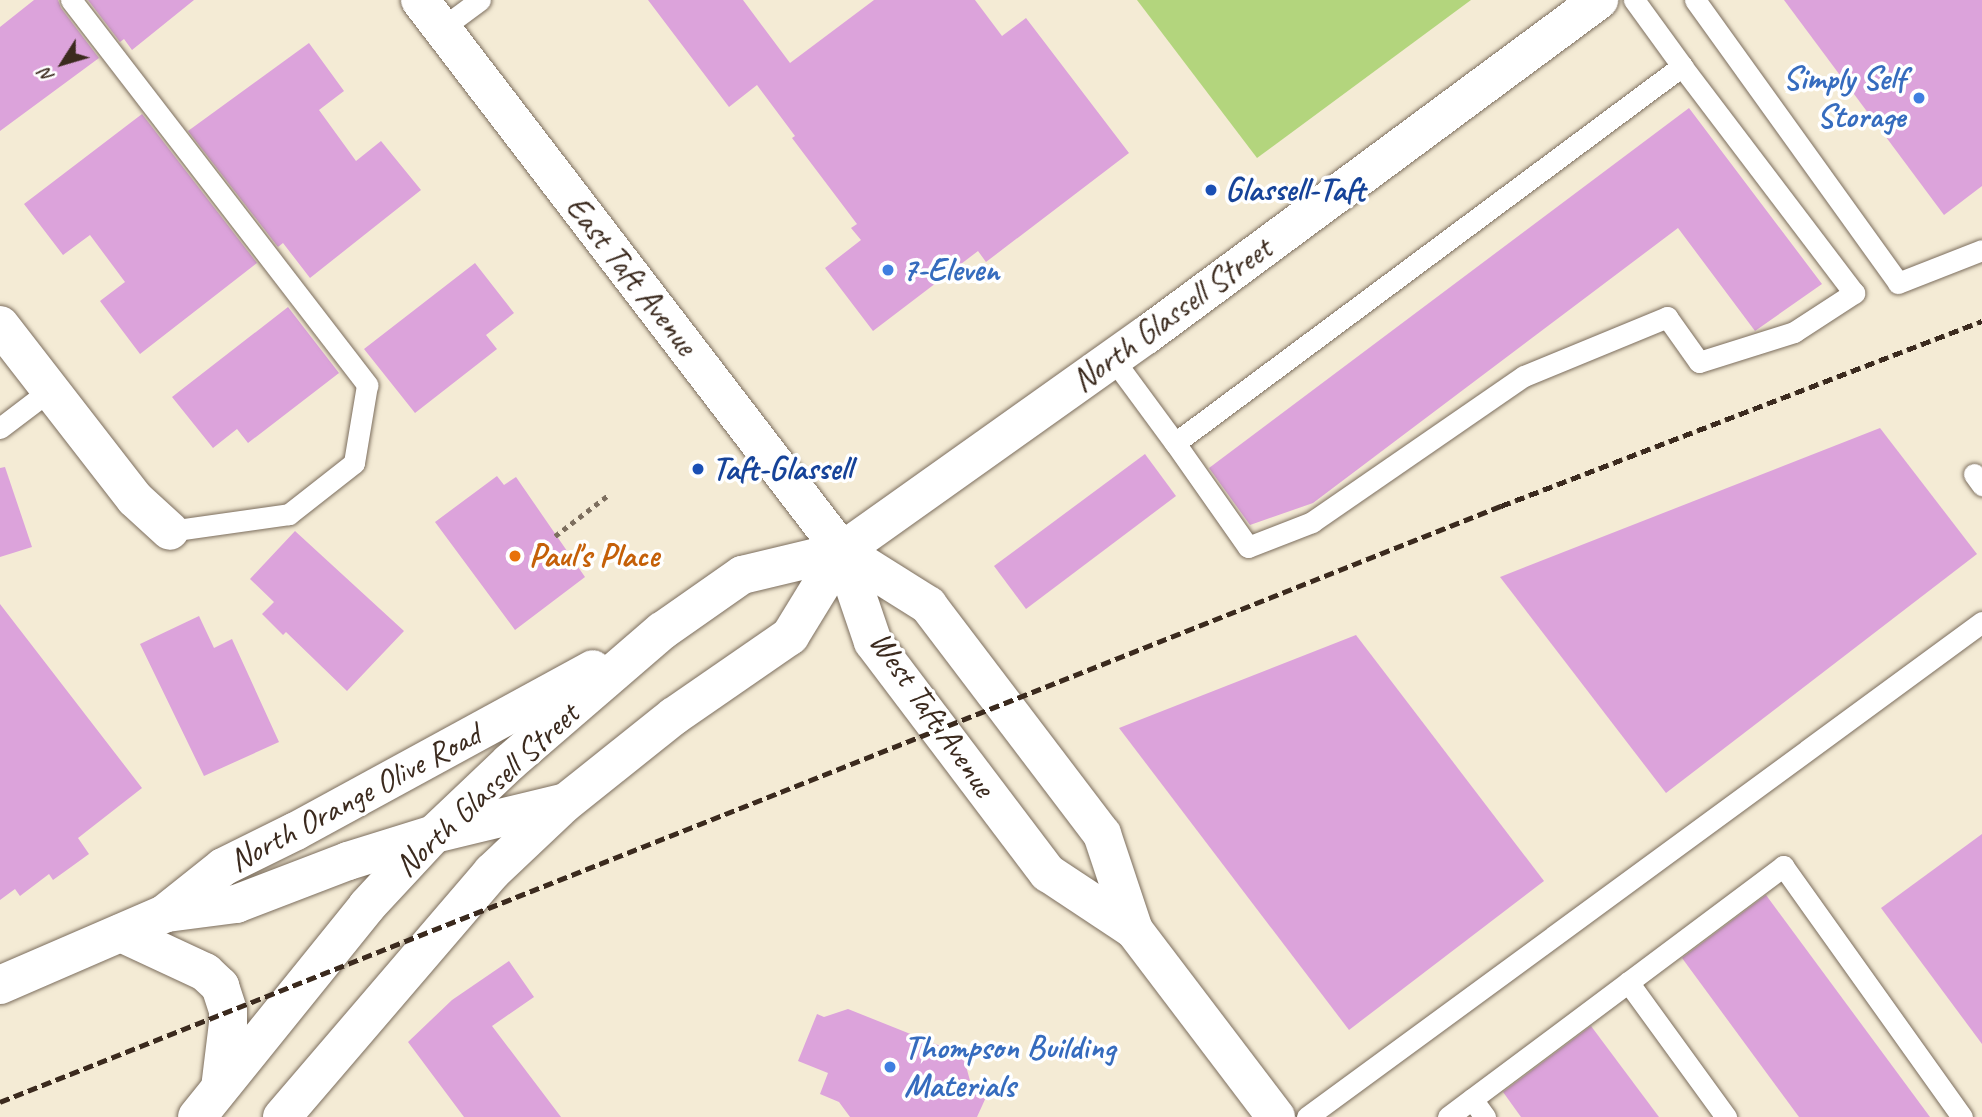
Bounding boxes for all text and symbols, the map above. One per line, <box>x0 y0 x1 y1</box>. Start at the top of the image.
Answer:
north arrow <box>28 28 98 98</box>
place label: Simply Self Storage <box>1782 59 1905 137</box>
text: N <box>33 64 59 88</box>
marker: Simply Self Storage <box>1911 90 1927 106</box>
place label: Glassell-Taft <box>1225 170 1365 210</box>
marker: Glassell-Taft <box>1203 182 1219 198</box>
street label: East Taft Avenue <box>556 188 706 364</box>
street label: North Glassell Street <box>1064 229 1280 401</box>
place label: 7-Eleven <box>902 250 999 290</box>
marker: 7-Eleven <box>880 262 896 278</box>
place label: Taft-Glassell <box>712 449 852 489</box>
marker: Taft-Glassell <box>690 461 706 477</box>
place label: Paul's Place <box>529 536 659 576</box>
marker: Paul's Place <box>507 548 523 564</box>
street label: West Taft Avenue <box>860 623 1004 805</box>
street label: North Glassell Street <box>387 694 587 886</box>
street label: North Orange Olive Road <box>223 715 487 881</box>
place label: Thompson Building Materials <box>904 1028 1115 1106</box>
marker: Thompson Building Materials <box>882 1059 898 1075</box>

